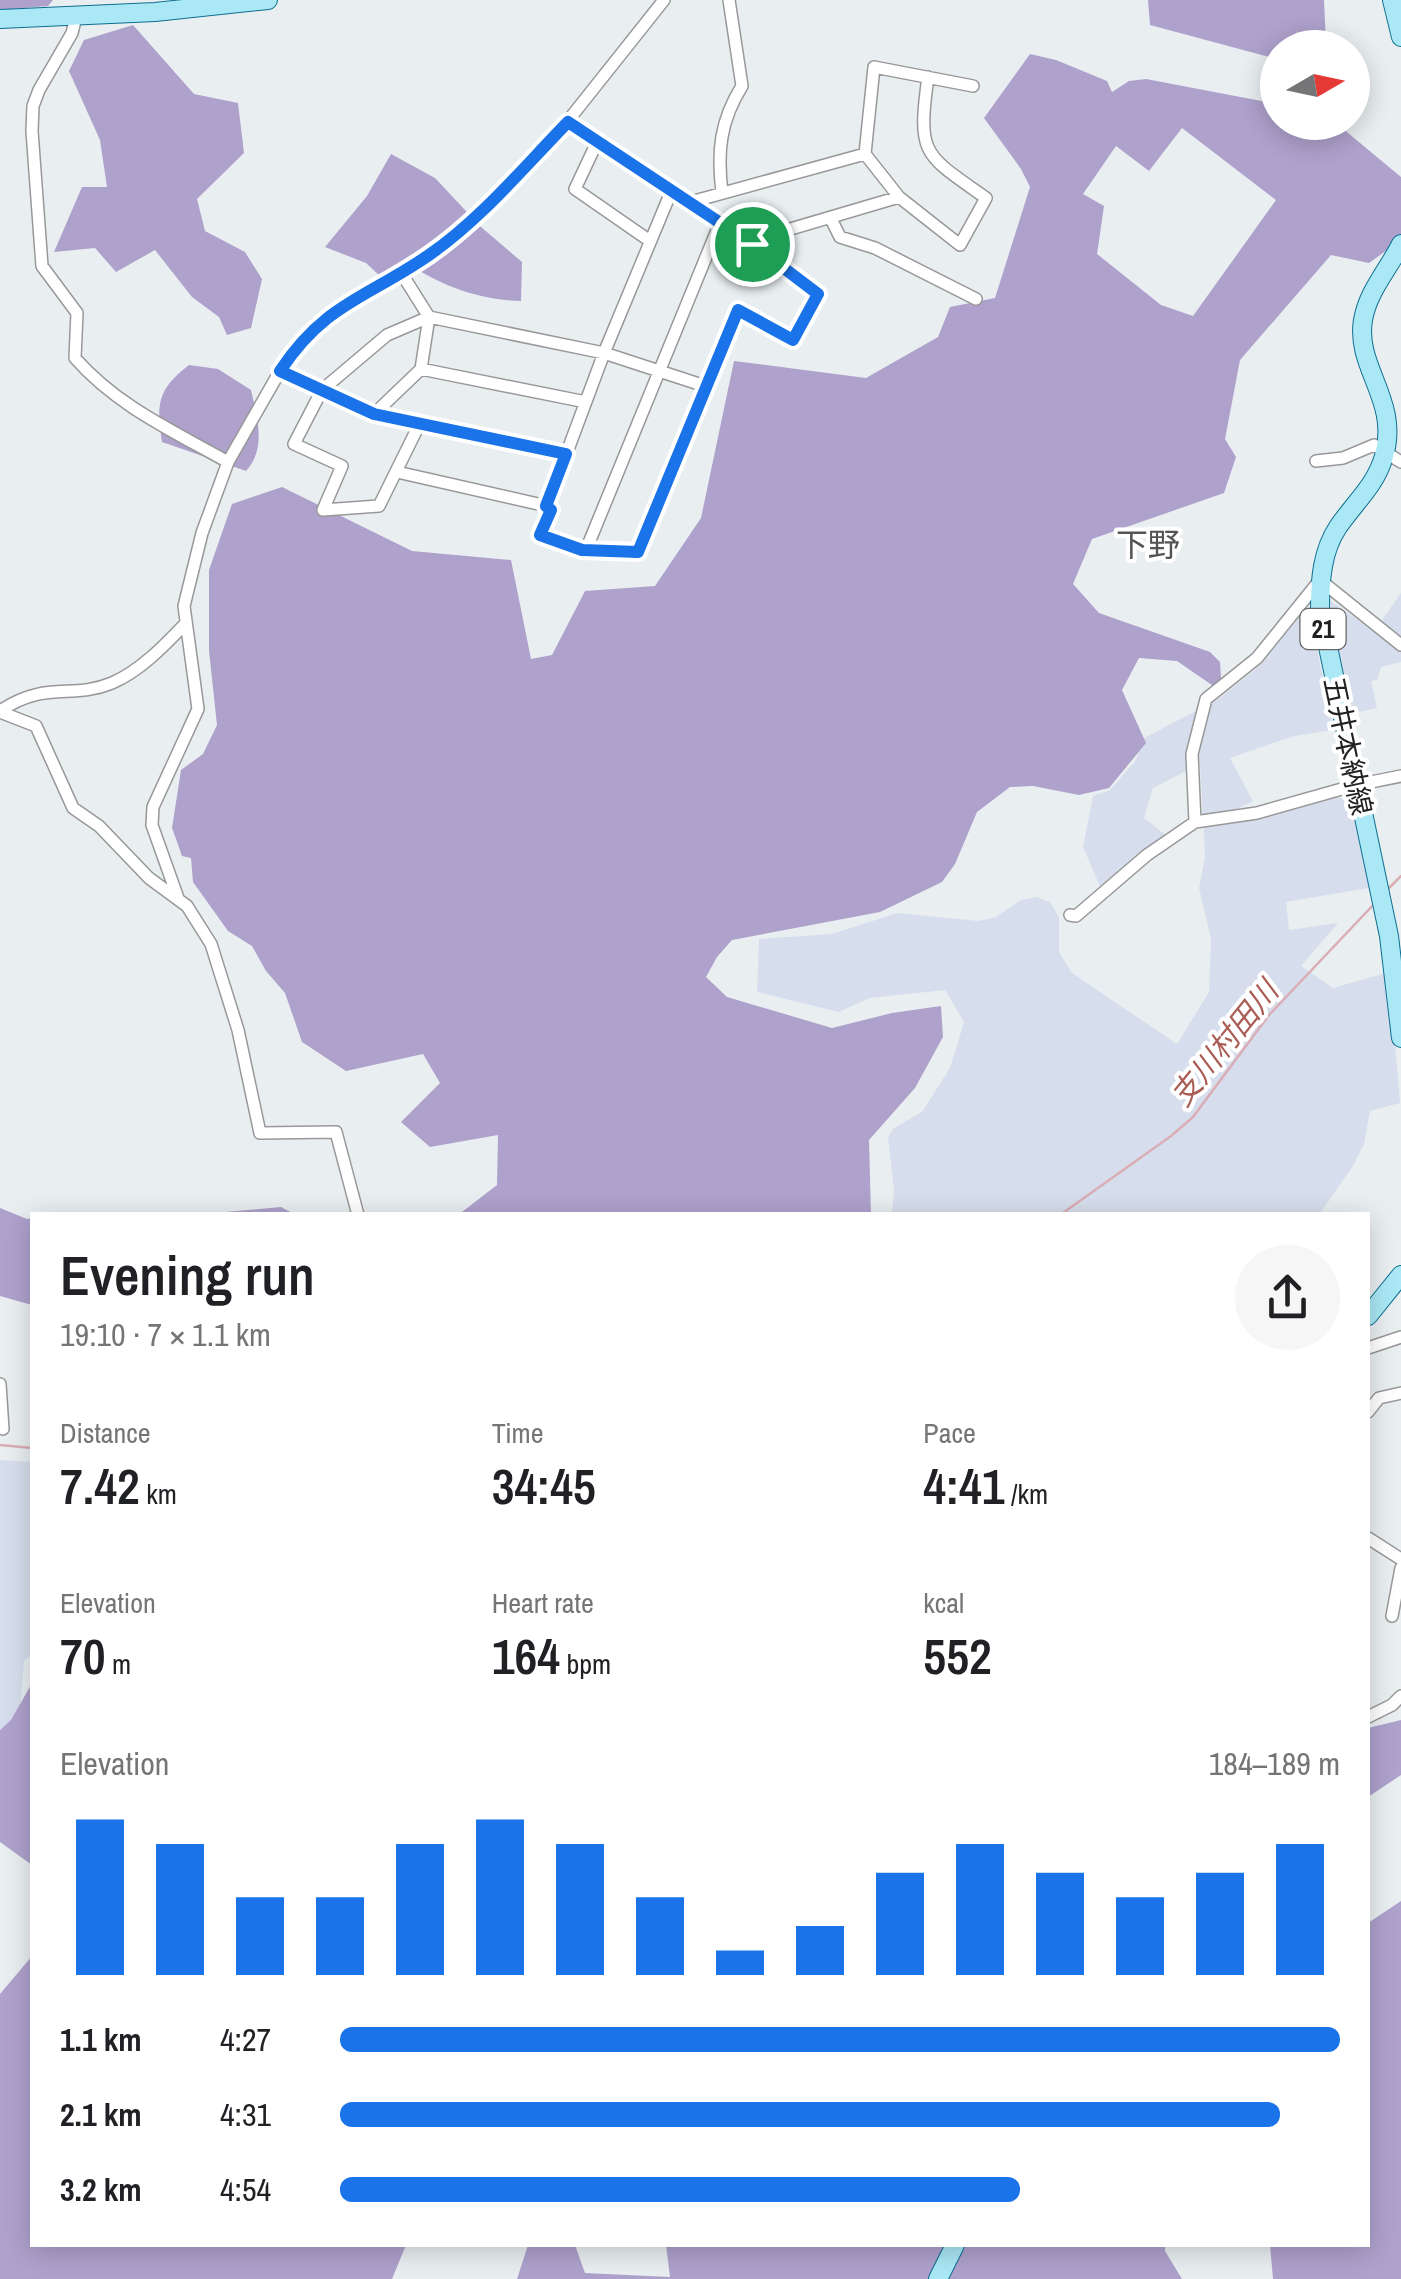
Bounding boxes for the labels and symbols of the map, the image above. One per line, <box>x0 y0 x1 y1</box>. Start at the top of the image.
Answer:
north arrow <box>1260 30 1370 140</box>
pin <box>710 202 795 287</box>
district label: 下野 <box>1116 523 1180 566</box>
road number: 21 <box>1300 609 1346 649</box>
street label: 五井本納線 <box>1315 674 1381 818</box>
water label: 支川村田川 <box>1161 970 1289 1114</box>

